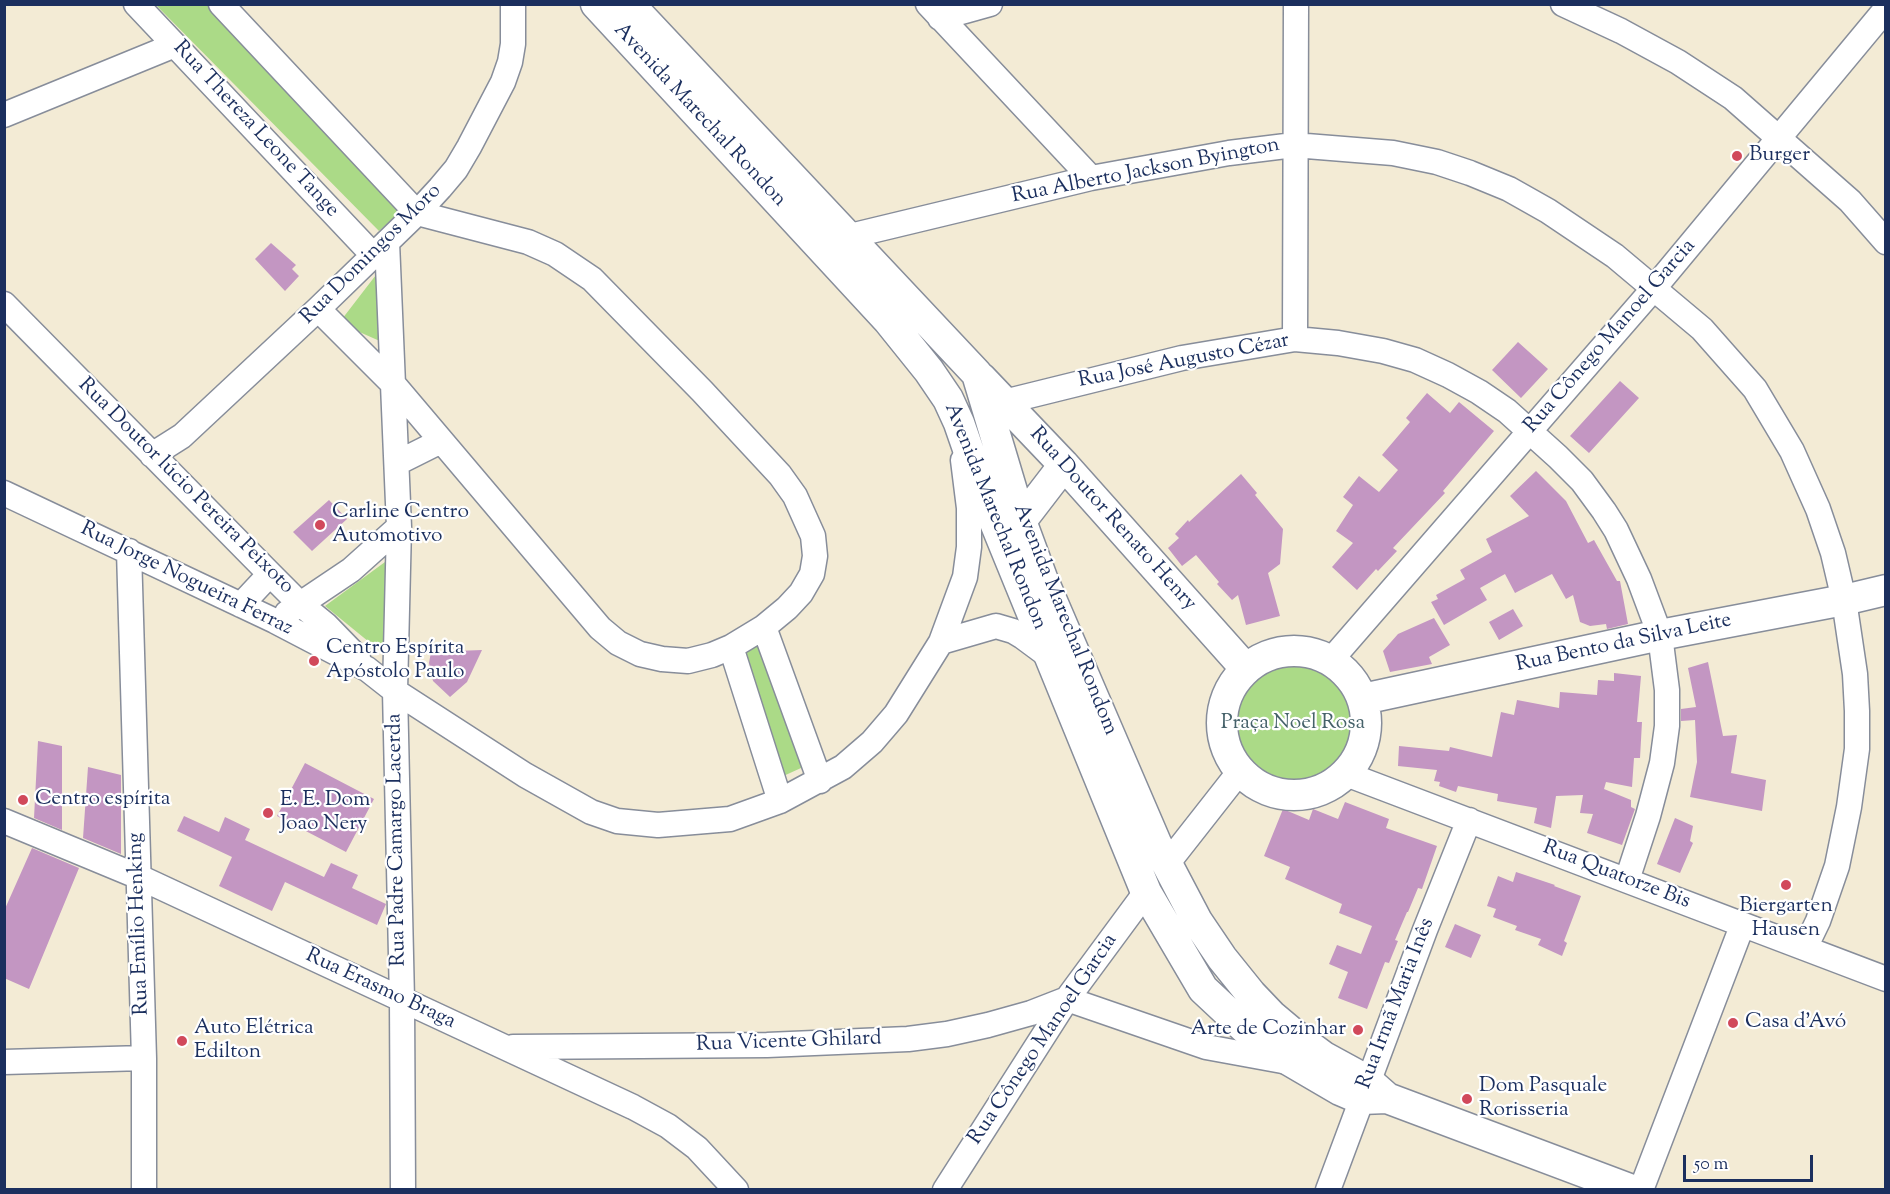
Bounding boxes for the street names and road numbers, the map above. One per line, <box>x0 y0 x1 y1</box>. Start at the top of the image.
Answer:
street label: Avenida Marechal Rondon <box>607 19 791 213</box>
street label: Rua Thereza Leone Tange <box>167 36 343 224</box>
street label: Rua Alberto Jackson Byington <box>1010 134 1282 210</box>
street label: Rua Domingos Moro <box>296 179 448 331</box>
street label: Rua Cônego Manoel Garcia <box>1520 235 1702 439</box>
street label: Rua José Augusto Cézar <box>1076 329 1292 395</box>
street label: Rua Doutor lúcio Pereira Peixoto <box>72 374 298 600</box>
street label: Avenida Marechal Rondon <box>937 400 1051 634</box>
street label: Rua Doutor Renato Henry <box>1023 423 1201 617</box>
street label: Avenida Marechal Rondom <box>1006 501 1122 739</box>
street label: Rua Jorge Nogueira Ferraz <box>76 518 296 642</box>
street label: Rua Bento da Silva Leite <box>1514 609 1734 679</box>
street label: Rua Padre Camargo Lacerda <box>383 713 413 967</box>
street label: Rua Emílio Henking <box>124 832 156 1016</box>
street label: Rua Quatorze Bis <box>1539 836 1693 916</box>
street label: Rua Irmã Maria Inês <box>1353 915 1441 1093</box>
street label: Rua Cônego Manoel Garcia <box>964 930 1124 1150</box>
street label: Rua Erasmo Braga <box>301 944 459 1036</box>
street label: Rua Vicente Ghilard <box>696 1027 882 1059</box>

